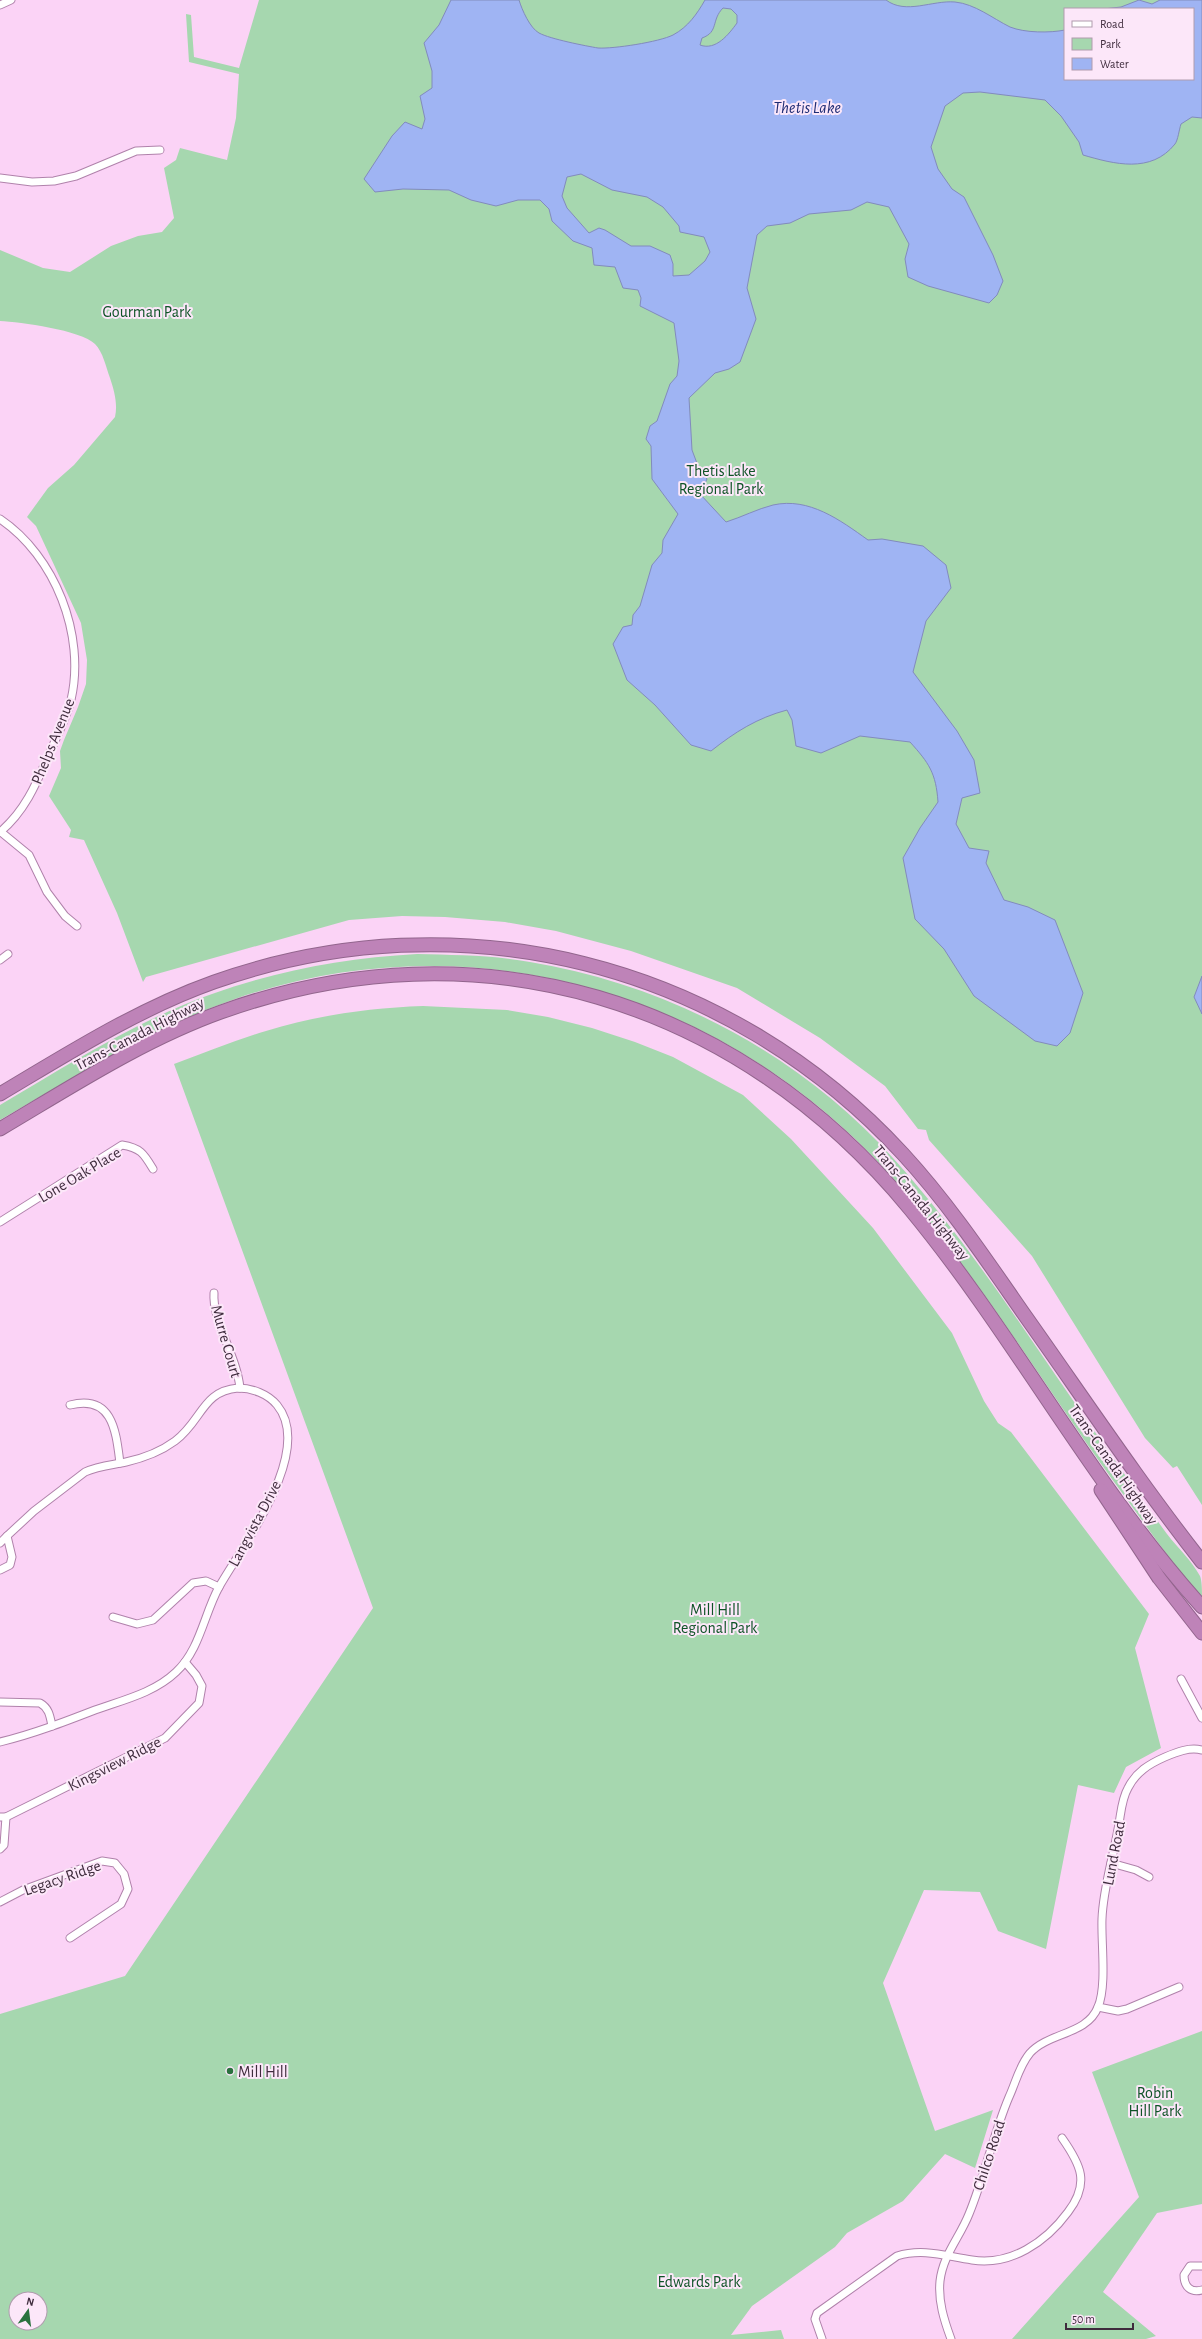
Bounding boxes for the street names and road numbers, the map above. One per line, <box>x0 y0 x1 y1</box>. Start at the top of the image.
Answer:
street label: Phelps Avenue <box>28 696 77 787</box>
street label: Trans-Canada Highway <box>72 994 207 1074</box>
street label: Trans-Canada Highway <box>869 1142 972 1264</box>
street label: Lone Oak Place <box>36 1144 124 1206</box>
street label: Murre Court <box>208 1303 244 1379</box>
street label: Trans-Canada Highway <box>1065 1401 1161 1528</box>
street label: Langvista Drive <box>226 1478 284 1569</box>
street label: Kingsview Ridge <box>65 1734 164 1794</box>
street label: Lund Road <box>1100 1819 1128 1887</box>
street label: Legacy Ridge <box>22 1857 103 1900</box>
street label: Chilco Road <box>970 2118 1008 2192</box>

